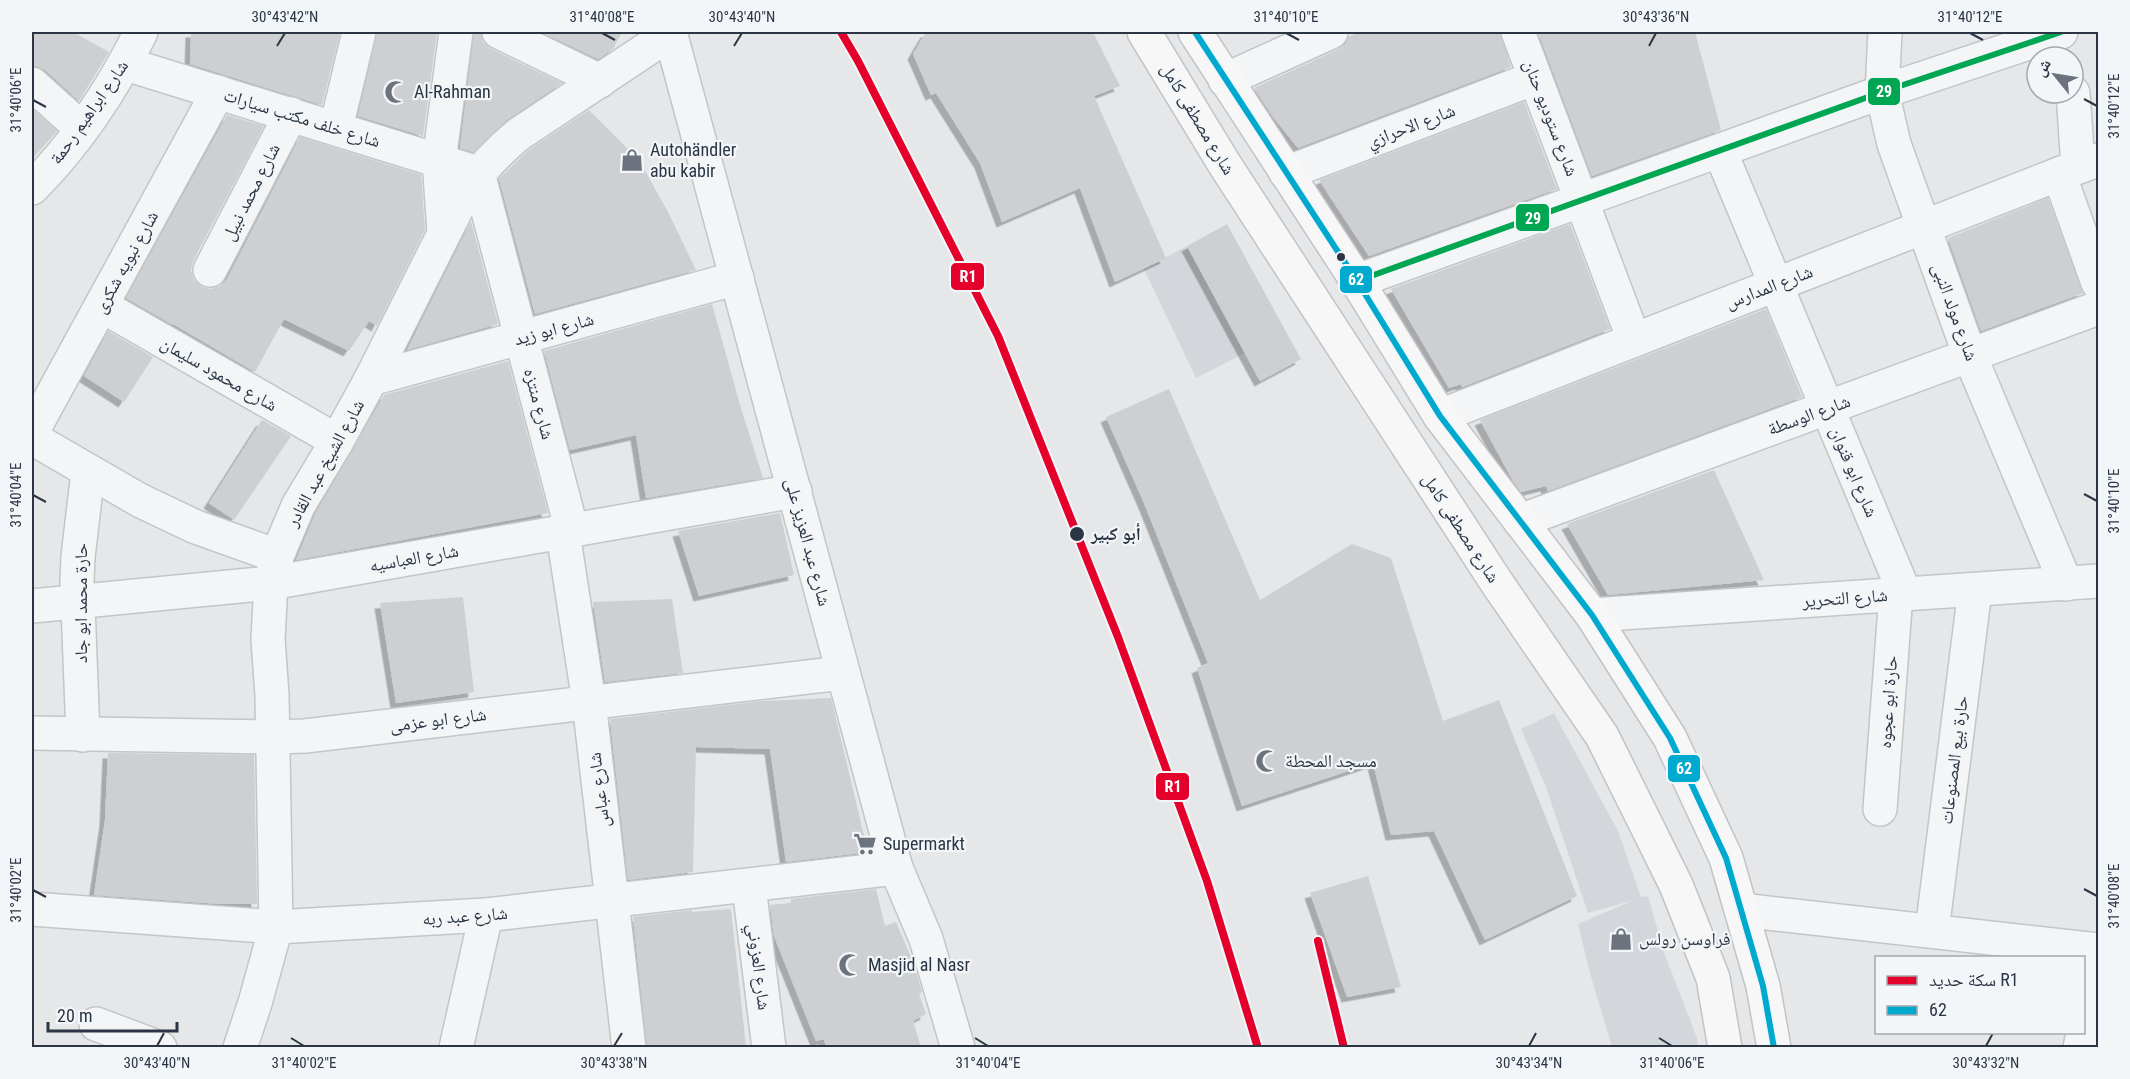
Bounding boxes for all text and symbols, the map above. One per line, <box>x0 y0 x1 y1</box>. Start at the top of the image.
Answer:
text: 30°43'42"N <box>252 8 318 26</box>
text: 31°40'08"E <box>570 8 634 26</box>
text: 30°43'40"N <box>709 8 775 26</box>
text: 31°40'10"E <box>1254 8 1318 26</box>
text: 30°43'36"N <box>1623 8 1689 26</box>
text: 31°40'12"E <box>1938 8 2002 26</box>
north arrow <box>2025 45 2085 105</box>
street label: شارع ابراهيم رحمة <box>45 56 134 169</box>
text: ش <box>2030 56 2055 80</box>
street label: شارع ستوديو حنان <box>1519 57 1583 179</box>
street label: شارع مصطفى كامل <box>1156 59 1240 179</box>
text: 31°40'06"E <box>7 68 25 132</box>
text: 31°40'12"E <box>2105 74 2123 138</box>
line badge: 29 <box>1867 77 1901 106</box>
mosque icon: Al-Rahman <box>383 79 409 105</box>
place label: Al-Rahman <box>414 81 491 102</box>
text: 29 <box>1876 82 1892 101</box>
street label: شارع خلف مكتب سيارات <box>221 84 383 152</box>
street label: شارع الاحرازي <box>1364 99 1460 156</box>
place label: Autohändler abu kabir <box>650 139 737 181</box>
street label: شارع محمد نبيل <box>217 140 285 244</box>
shop icon: Autohändler abu kabir <box>619 147 645 173</box>
line badge: 29 <box>1515 203 1550 232</box>
street label: شارع نبويه شكرى <box>89 207 163 317</box>
text: 29 <box>1525 209 1541 228</box>
unlabelled marker <box>1335 251 1347 263</box>
street label: شارع المدارس <box>1722 260 1816 314</box>
street label: شارع مولد النبى <box>1927 260 1983 364</box>
line badge: R1 <box>950 262 985 291</box>
line badge: 62 <box>1339 265 1373 294</box>
text: R1 <box>960 267 976 286</box>
text: 62 <box>1348 270 1364 289</box>
street label: شارع ابو زيد <box>512 308 596 350</box>
street label: شارع محمود سليمان <box>157 332 281 416</box>
street label: شارع منتزه <box>519 366 559 442</box>
street label: شارع الوسطة <box>1765 390 1853 440</box>
street label: شارع الشيخ عبد القادر <box>280 396 370 532</box>
street label: شارع ابو قنوان <box>1825 423 1883 521</box>
text: 31°40'04"E <box>7 463 25 527</box>
street label: شارع مصطفى كامل <box>1417 469 1505 587</box>
text: 31°40'10"E <box>2105 469 2123 533</box>
street label: شارع عبد العزيز على <box>780 476 836 608</box>
place label: أبو كبير <box>1090 523 1141 545</box>
marker: أبو كبير <box>1068 525 1086 543</box>
street label: شارع العباسيه <box>368 539 460 577</box>
street label: حارة محمد ابو جاد <box>70 543 92 663</box>
street label: شارع التحرير <box>1801 584 1888 612</box>
street label: حارة ابو عجوه <box>1874 655 1902 749</box>
street label: حارة بيع المصنوعات <box>1935 694 1974 826</box>
street label: شارع ابو عزمى <box>388 703 488 737</box>
mosque icon: مسجد المحطة <box>1254 748 1280 774</box>
place label: مسجد المحطة <box>1285 750 1377 771</box>
street label: شارع عباس <box>583 751 615 829</box>
line badge: 62 <box>1667 754 1701 783</box>
text: 62 <box>1676 759 1692 778</box>
line badge: R1 <box>1155 772 1190 801</box>
text: R1 <box>1165 777 1181 796</box>
supermarket icon: Supermarkt <box>852 831 878 857</box>
place label: Supermarkt <box>883 833 965 854</box>
text: 31°40'02"E <box>7 858 25 922</box>
text: 31°40'08"E <box>2105 864 2123 928</box>
street label: شارع عبد ربه <box>422 902 508 930</box>
street label: شارع العزوني <box>739 923 775 1012</box>
shop icon: فراوسن رولس <box>1608 926 1634 952</box>
place label: فراوسن رولس <box>1639 928 1731 950</box>
mosque icon: Masjid al Nasr <box>837 952 863 978</box>
place label: Masjid al Nasr <box>868 954 971 975</box>
legend <box>1875 956 2085 1034</box>
text: سكة حديد R1 <box>1929 969 2019 990</box>
scale bar <box>48 995 177 1033</box>
text: 62 <box>1929 999 1947 1020</box>
text: 20 m <box>57 1005 92 1026</box>
text: 30°43'40"N <box>124 1054 190 1072</box>
text: 31°40'02"E <box>272 1054 336 1072</box>
text: 30°43'38"N <box>581 1054 647 1072</box>
text: 31°40'04"E <box>956 1054 1020 1072</box>
text: 30°43'34"N <box>1496 1054 1562 1072</box>
text: 31°40'06"E <box>1640 1054 1704 1072</box>
text: 30°43'32"N <box>1953 1054 2019 1072</box>

